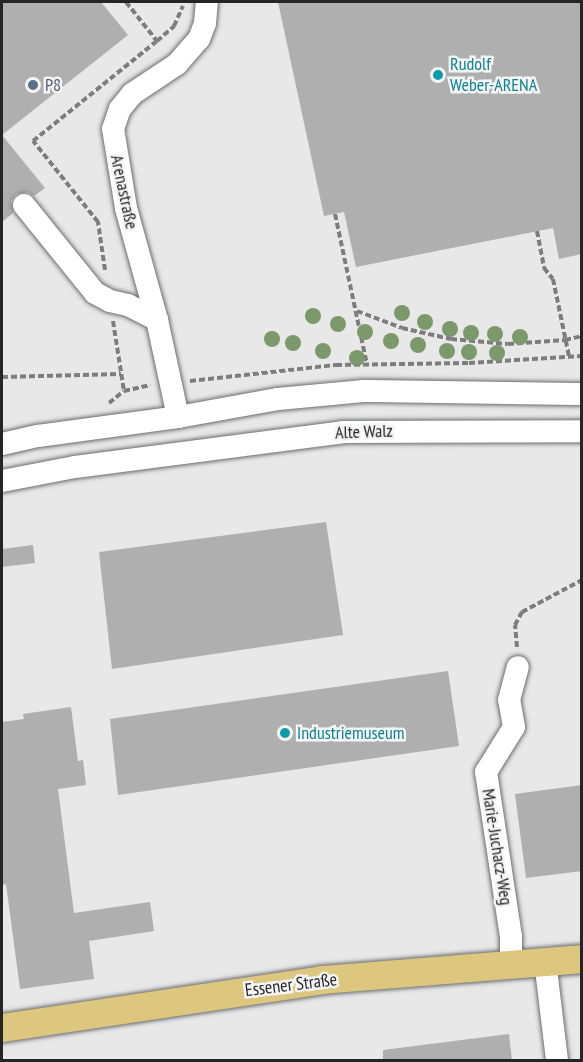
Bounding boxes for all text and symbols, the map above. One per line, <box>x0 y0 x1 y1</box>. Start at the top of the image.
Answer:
place label: Rudolf Weber-ARENA <box>450 54 537 97</box>
marker: Rudolf Weber-ARENA <box>431 68 445 82</box>
place label: P8 <box>45 74 61 96</box>
marker: P8 <box>26 78 40 92</box>
street label: Arenastraße <box>106 153 142 231</box>
street label: Alte Walz <box>335 420 393 444</box>
place label: Industriemuseum <box>297 722 405 744</box>
marker: Industriemuseum <box>278 726 292 740</box>
street label: Marie-Juchacz-Weg <box>477 787 517 907</box>
street label: Essener Straße <box>244 969 338 1001</box>

